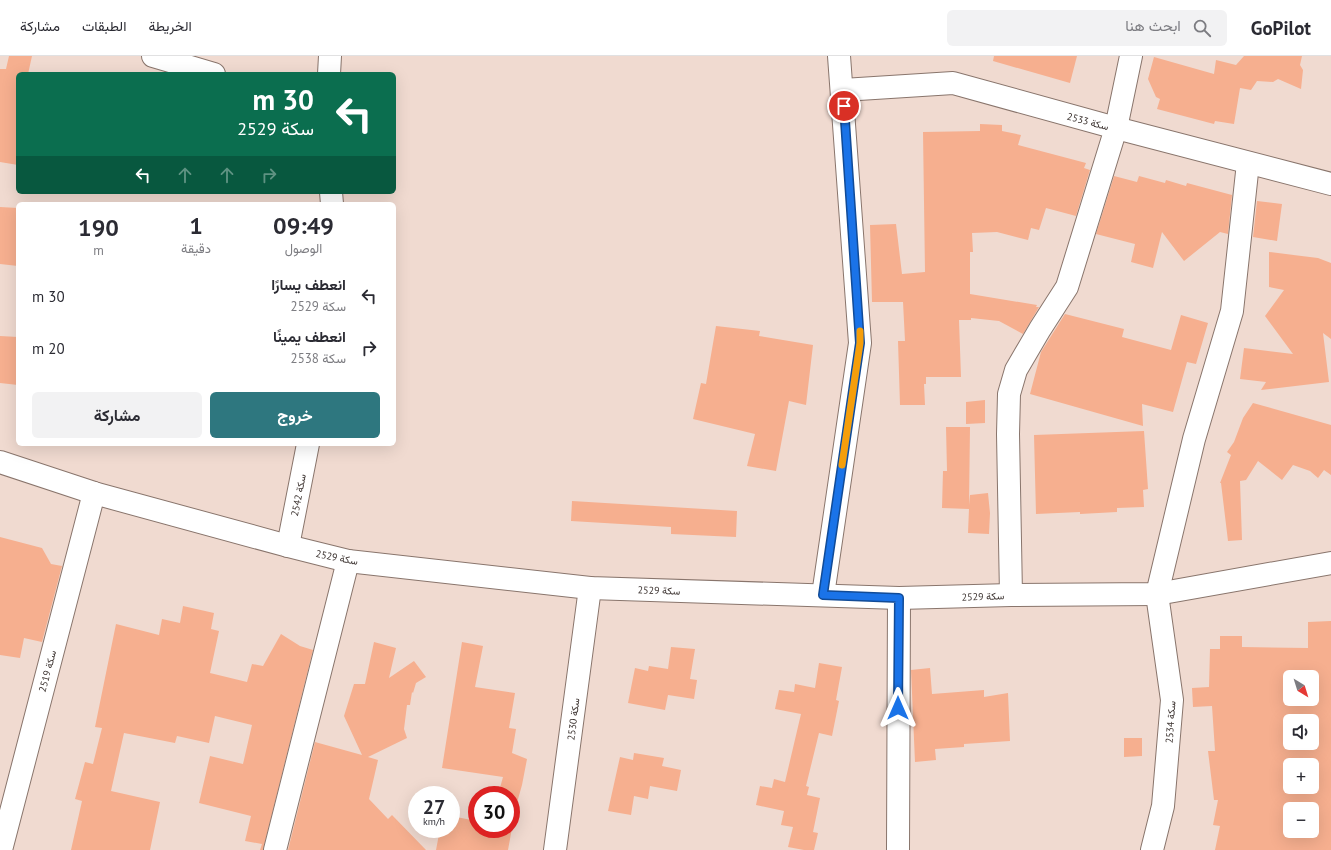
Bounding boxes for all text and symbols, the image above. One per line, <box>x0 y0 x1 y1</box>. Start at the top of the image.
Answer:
search box <box>947 10 1227 46</box>
text: ابحث هنا <box>1125 16 1181 35</box>
text: GoPilot <box>1251 16 1311 40</box>
text: مشاركة <box>20 17 60 35</box>
text: الطبقات <box>82 17 126 35</box>
text: الخريطة <box>148 17 192 35</box>
icon: search <box>1191 17 1213 39</box>
text: 30 m <box>253 81 314 118</box>
icon: left <box>328 88 380 140</box>
pin <box>827 89 861 123</box>
icon: arrive <box>833 95 855 117</box>
street label: سكة 2533 <box>1066 110 1110 133</box>
text: سكة 2529 <box>237 117 314 140</box>
icon: left <box>132 164 154 186</box>
icon: ahead <box>174 164 196 186</box>
icon: ahead <box>216 164 238 186</box>
icon: right <box>258 164 280 186</box>
text: 1 <box>189 210 203 241</box>
text: 09:49 <box>273 210 334 241</box>
text: 190 <box>78 212 119 243</box>
text: دقيقة <box>181 240 211 257</box>
text: الوصول <box>285 240 322 257</box>
text: m <box>93 242 104 259</box>
text: انعطف يسارًا <box>271 275 346 294</box>
icon: left <box>358 285 380 307</box>
text: 30 m <box>32 287 65 306</box>
text: سكة 2529 <box>291 298 346 315</box>
text: انعطف يمينًا <box>273 327 346 346</box>
icon: right <box>358 337 380 359</box>
text: 20 m <box>32 339 65 358</box>
text: سكة 2538 <box>291 350 346 367</box>
button: مشاركة <box>32 392 202 438</box>
button: خروج <box>210 392 380 438</box>
street label: سكة 2542 <box>288 473 309 517</box>
street label: سكة 2529 <box>315 547 359 568</box>
street label: سكة 2529 <box>637 583 681 598</box>
street label: سكة 2529 <box>961 589 1005 604</box>
street label: سكة 2519 <box>36 649 59 693</box>
north arrow <box>1283 670 1319 706</box>
map controls <box>1283 670 1319 838</box>
position arrow <box>877 687 919 729</box>
street label: سكة 2530 <box>564 697 583 741</box>
street label: سكة 2534 <box>1163 700 1178 744</box>
button: sound <box>1283 714 1319 750</box>
button: + <box>1283 758 1319 794</box>
speed limit sign: 30 <box>468 786 520 838</box>
text: 27 <box>423 794 445 820</box>
button: − <box>1283 802 1319 838</box>
text: km/h <box>423 815 445 828</box>

